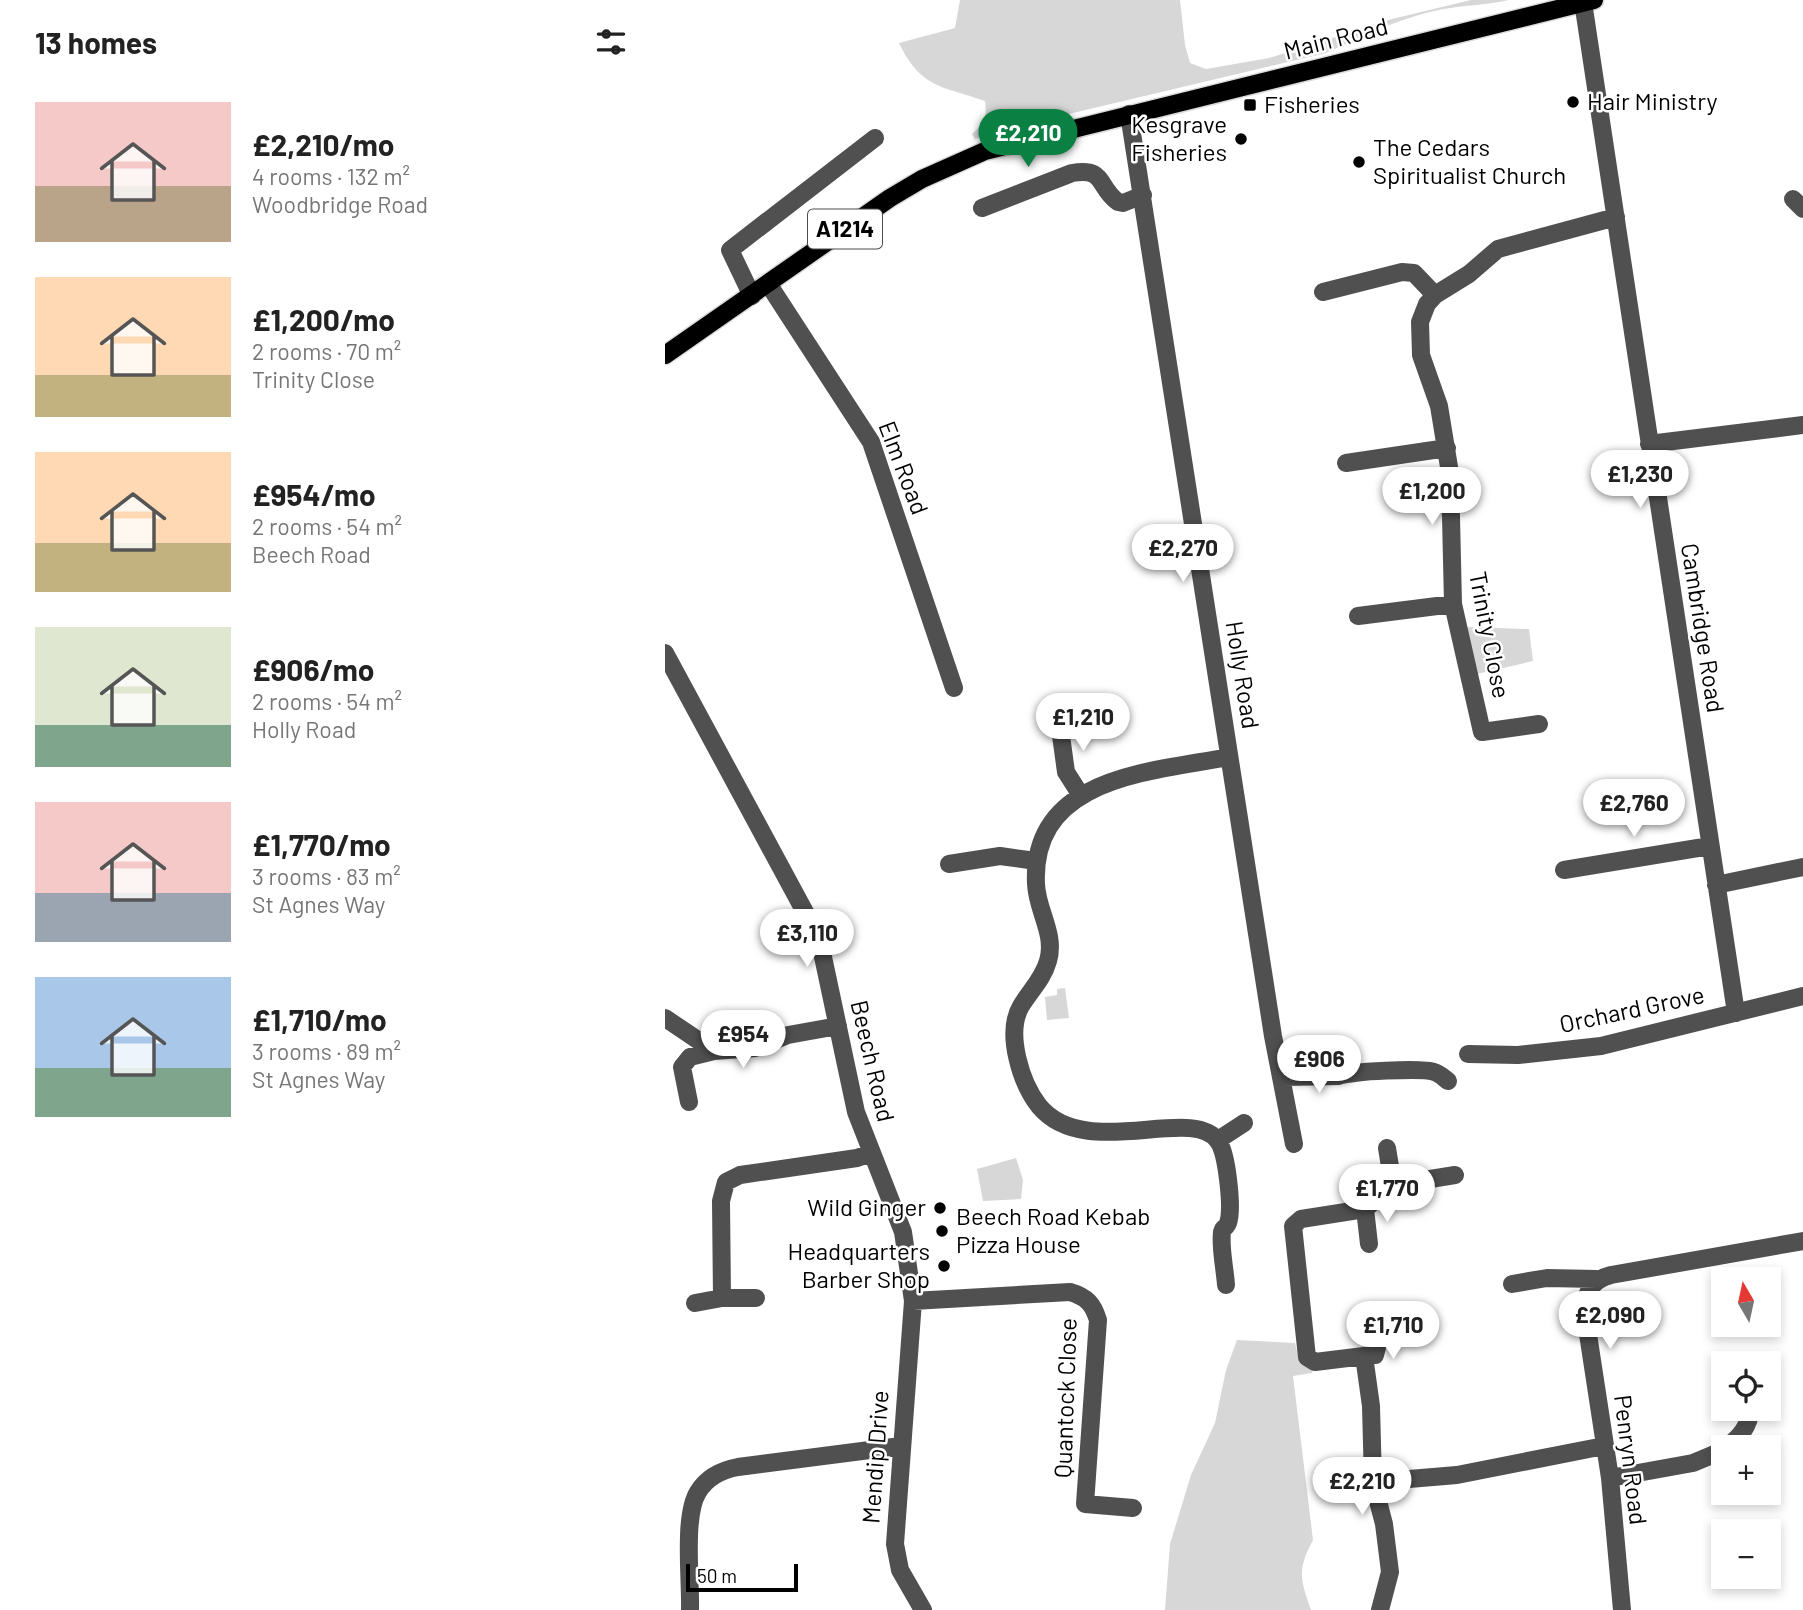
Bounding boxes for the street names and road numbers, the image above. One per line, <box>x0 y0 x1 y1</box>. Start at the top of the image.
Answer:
street label: Main Road <box>1281 11 1391 64</box>
road number: A1214 <box>808 210 882 248</box>
street label: Elm Road <box>873 417 935 518</box>
street label: Cambridge Road <box>1676 541 1731 715</box>
street label: Trinity Close <box>1464 569 1517 701</box>
street label: Holly Road <box>1221 619 1266 731</box>
street label: Orchard Grove <box>1557 979 1707 1038</box>
street label: Beech Road <box>845 997 902 1124</box>
street label: Quantock Close <box>1047 1317 1082 1478</box>
street label: Mendip Drive <box>855 1389 894 1524</box>
street label: Penryn Road <box>1609 1393 1654 1526</box>

